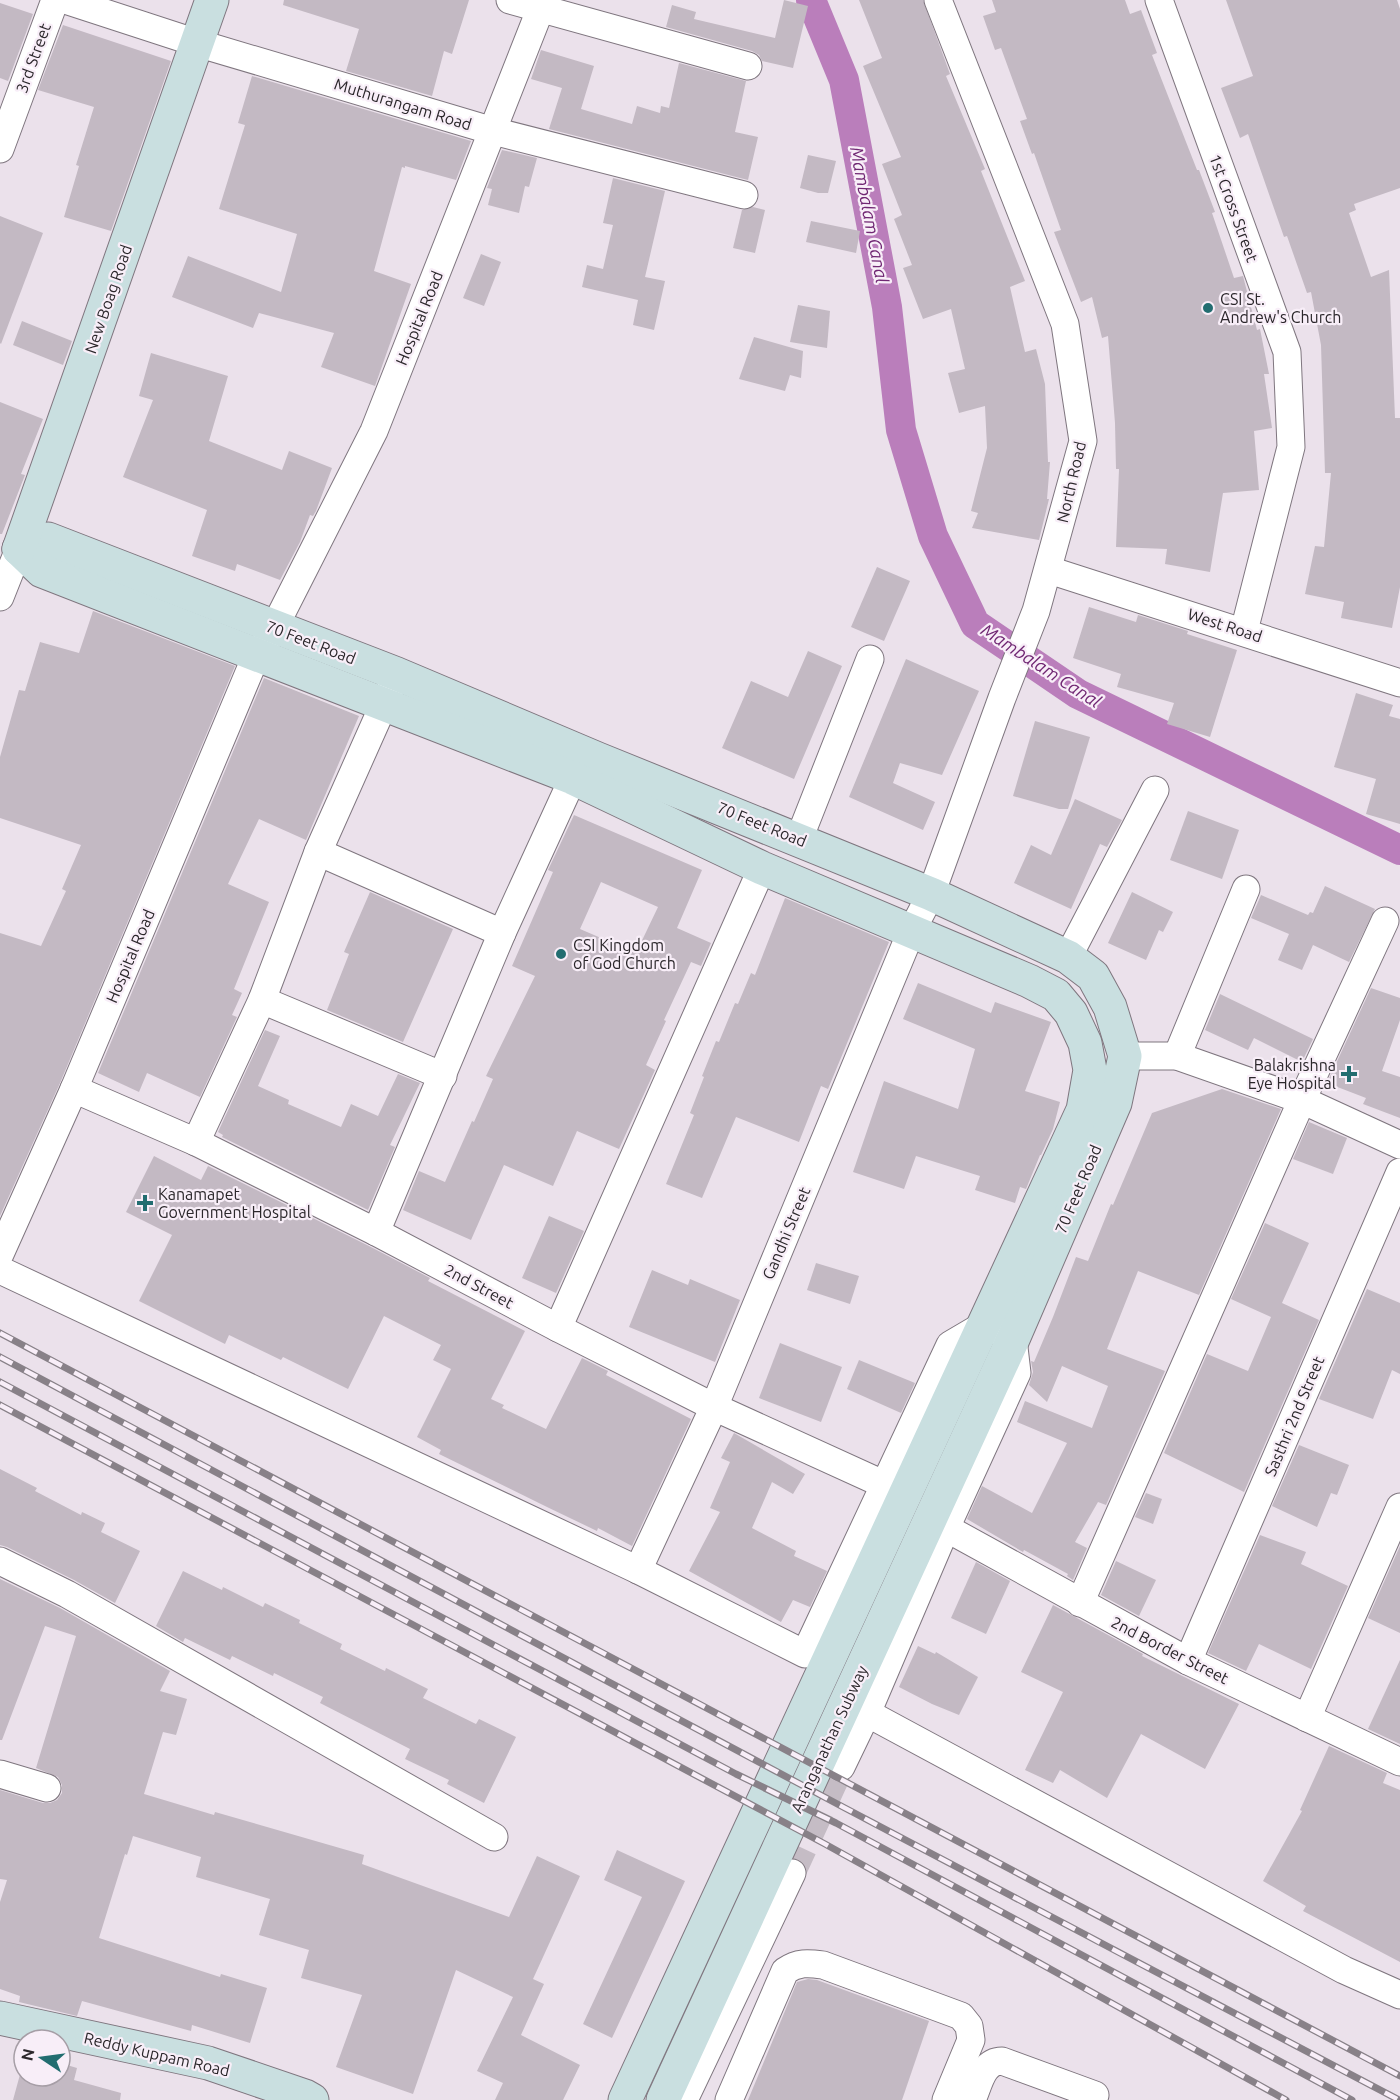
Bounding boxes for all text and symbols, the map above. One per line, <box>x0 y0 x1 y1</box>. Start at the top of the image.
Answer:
street label: 3rd Street <box>12 20 54 95</box>
street label: Muthurangam Road <box>332 75 474 133</box>
water label: Mambalam Canal <box>847 145 893 285</box>
street label: 1st Cross Street <box>1206 152 1262 265</box>
street label: New Boag Road <box>81 242 135 356</box>
street label: Hospital Road <box>392 268 446 368</box>
place label: CSI St. Andrew's Church <box>1220 290 1341 326</box>
marker: CSI St. Andrew's Church <box>1201 301 1215 315</box>
street label: North Road <box>1053 440 1089 524</box>
street label: West Road <box>1186 605 1264 645</box>
street label: 70 Feet Road <box>264 617 358 667</box>
water label: Mambalam Canal <box>978 619 1105 711</box>
street label: 70 Feet Road <box>715 798 809 850</box>
street label: Hospital Road <box>102 906 158 1006</box>
place label: CSI Kingdom of God Church <box>573 936 676 972</box>
marker: CSI Kingdom of God Church <box>554 947 568 961</box>
place label: Balakrishna Eye Hospital <box>1248 1056 1336 1092</box>
marker: Balakrishna Eye Hospital <box>1340 1065 1358 1083</box>
street label: 70 Feet Road <box>1051 1142 1105 1236</box>
street label: Gandhi Street <box>758 1183 814 1282</box>
place label: Kanamapet Government Hospital <box>158 1185 311 1221</box>
marker: Kanamapet Government Hospital <box>136 1194 154 1212</box>
street label: 2nd Street <box>441 1260 517 1312</box>
street label: Sasthri 2nd Street <box>1261 1353 1328 1479</box>
street label: 2nd Border Street <box>1108 1613 1232 1688</box>
street label: Aranganathan Subway <box>787 1662 871 1815</box>
north arrow <box>12 2028 72 2088</box>
street label: Reddy Kuppam Road <box>82 2028 232 2080</box>
text: N <box>17 2047 37 2062</box>

